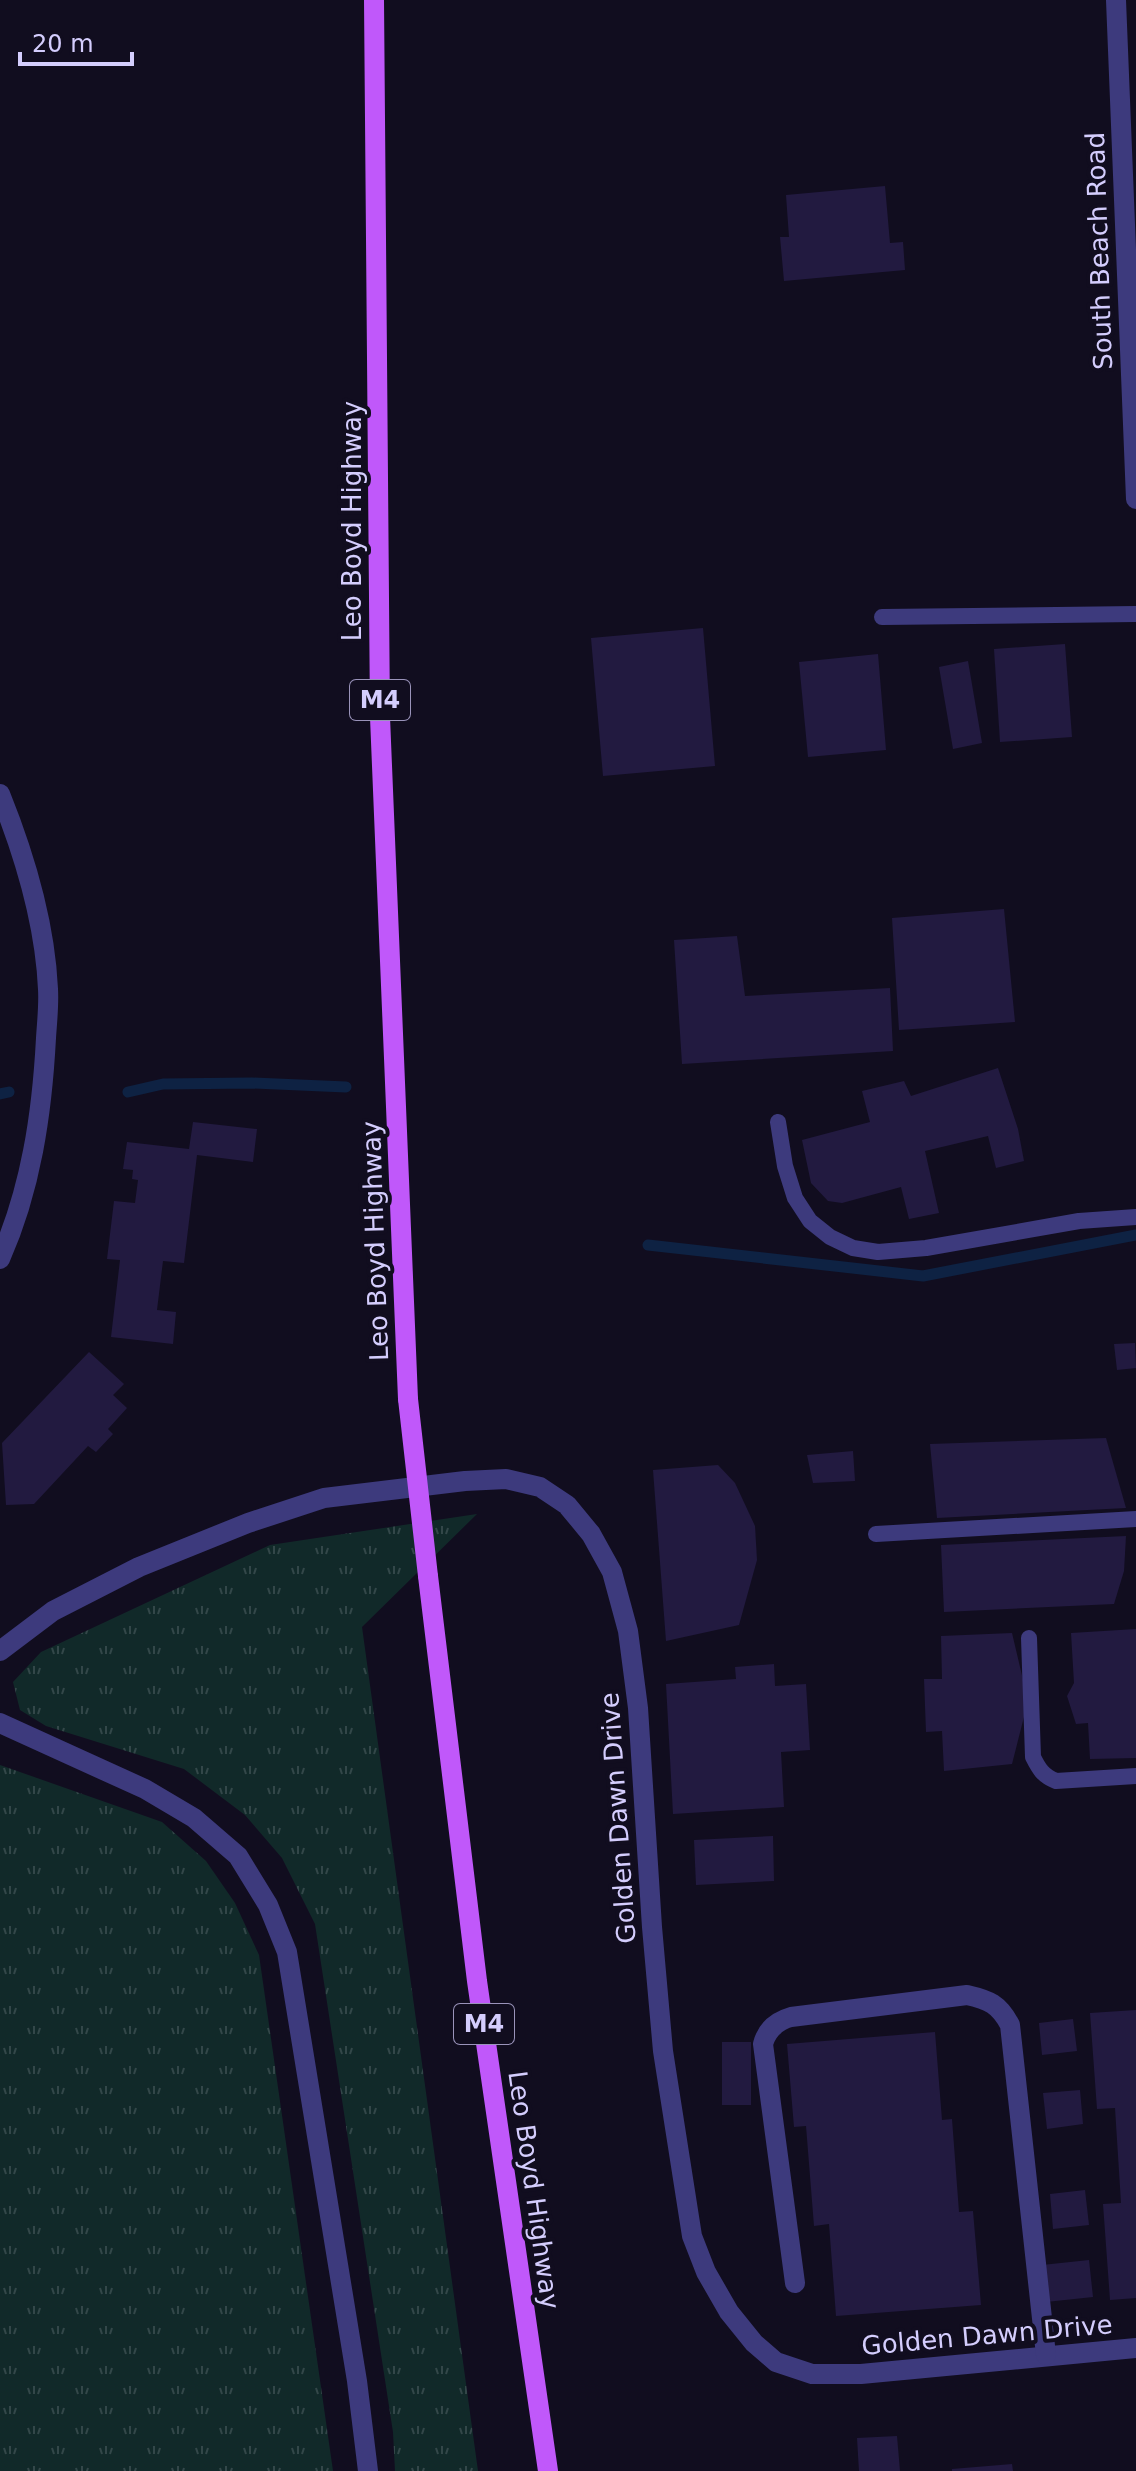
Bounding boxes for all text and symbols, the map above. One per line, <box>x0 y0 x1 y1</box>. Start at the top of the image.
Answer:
scale bar <box>20 16 132 66</box>
text: 20 m <box>32 30 94 58</box>
street label: South Beach Road <box>1080 132 1118 370</box>
street label: Leo Boyd Highway <box>337 401 367 641</box>
road number: M4 <box>350 680 410 720</box>
street label: Leo Boyd Highway <box>356 1120 394 1362</box>
street label: Golden Dawn Drive <box>594 1691 642 1945</box>
road number: M4 <box>454 2004 514 2044</box>
street label: Leo Boyd Highway <box>502 2069 566 2311</box>
street label: Golden Dawn Drive <box>860 2309 1114 2361</box>

